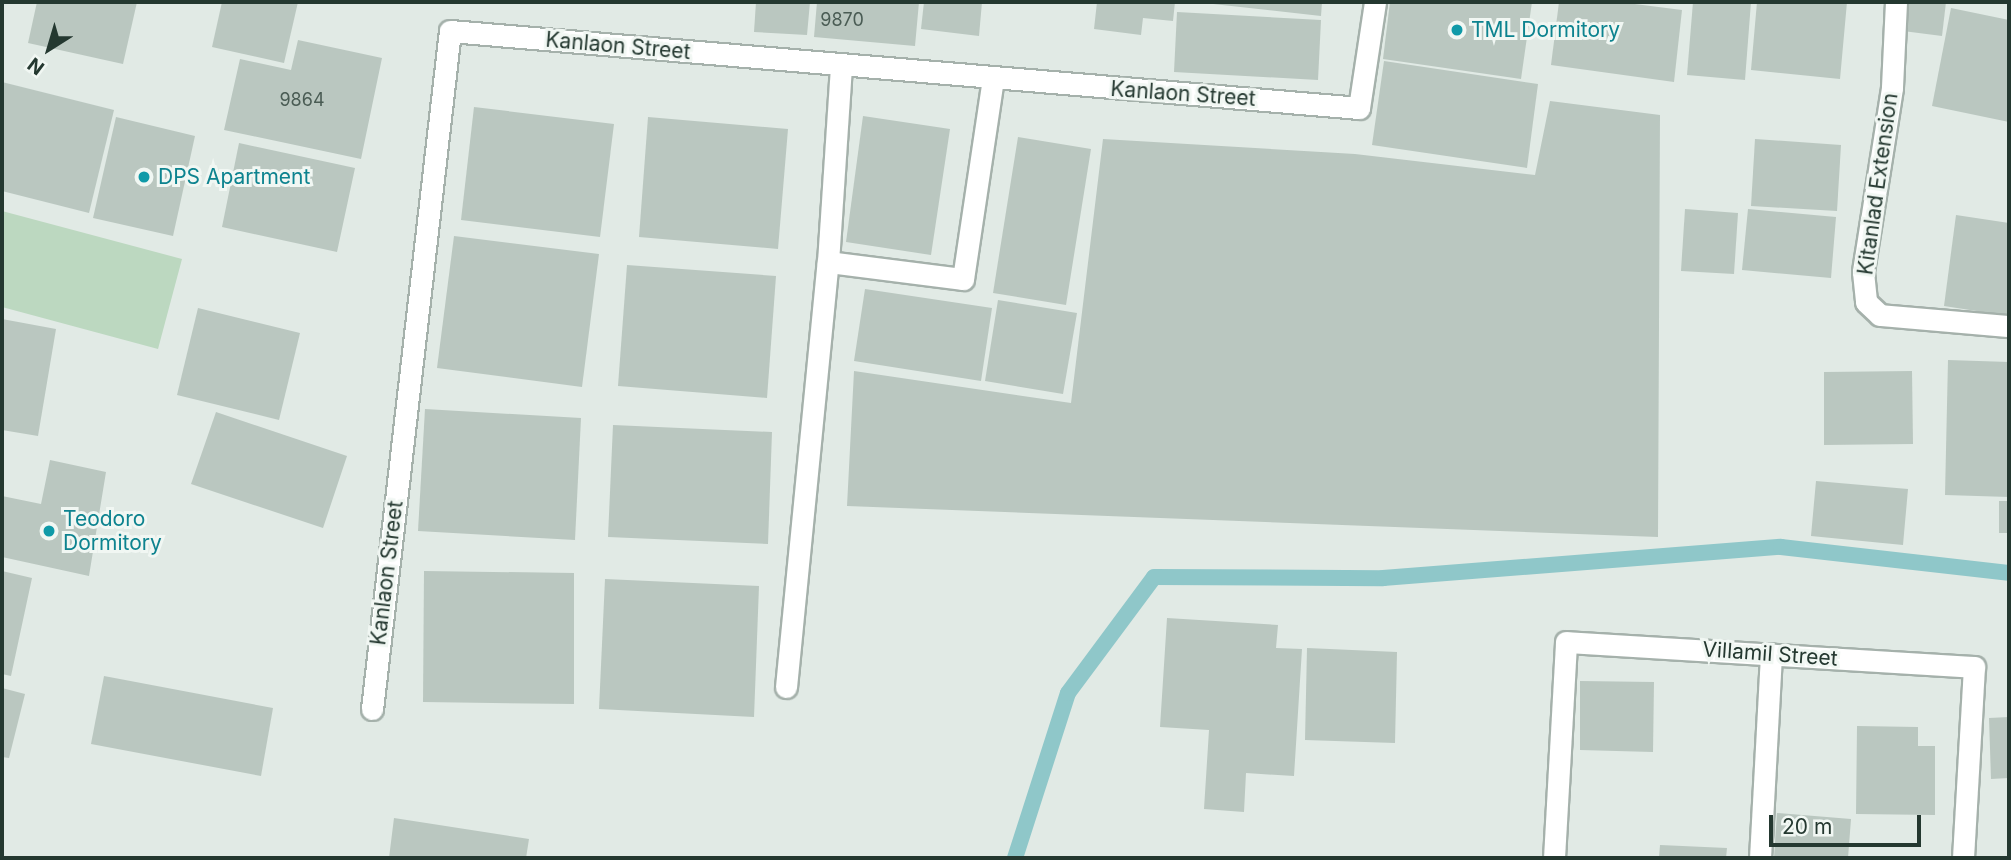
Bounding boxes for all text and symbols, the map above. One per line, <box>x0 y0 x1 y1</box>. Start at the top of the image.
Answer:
house number: 9870 <box>820 9 864 31</box>
north arrow <box>14 14 84 84</box>
place label: TML Dormitory <box>1471 17 1620 43</box>
marker: TML Dormitory <box>1449 22 1465 38</box>
street label: Kanlaon Street <box>545 27 691 65</box>
text: N <box>23 53 49 80</box>
street label: Kanlaon Street <box>1110 76 1256 112</box>
house number: 9864 <box>279 89 325 111</box>
street label: Kitanlad Extension <box>1853 91 1903 277</box>
place label: DPS Apartment <box>158 164 310 190</box>
marker: DPS Apartment <box>136 169 152 185</box>
street label: Kanlaon Street <box>366 499 408 647</box>
place label: Teodoro Dormitory <box>63 506 162 556</box>
marker: Teodoro Dormitory <box>41 523 57 539</box>
street label: Villamil Street <box>1702 637 1838 671</box>
scale bar <box>1773 800 1925 844</box>
text: 20 m <box>1782 814 1832 839</box>

